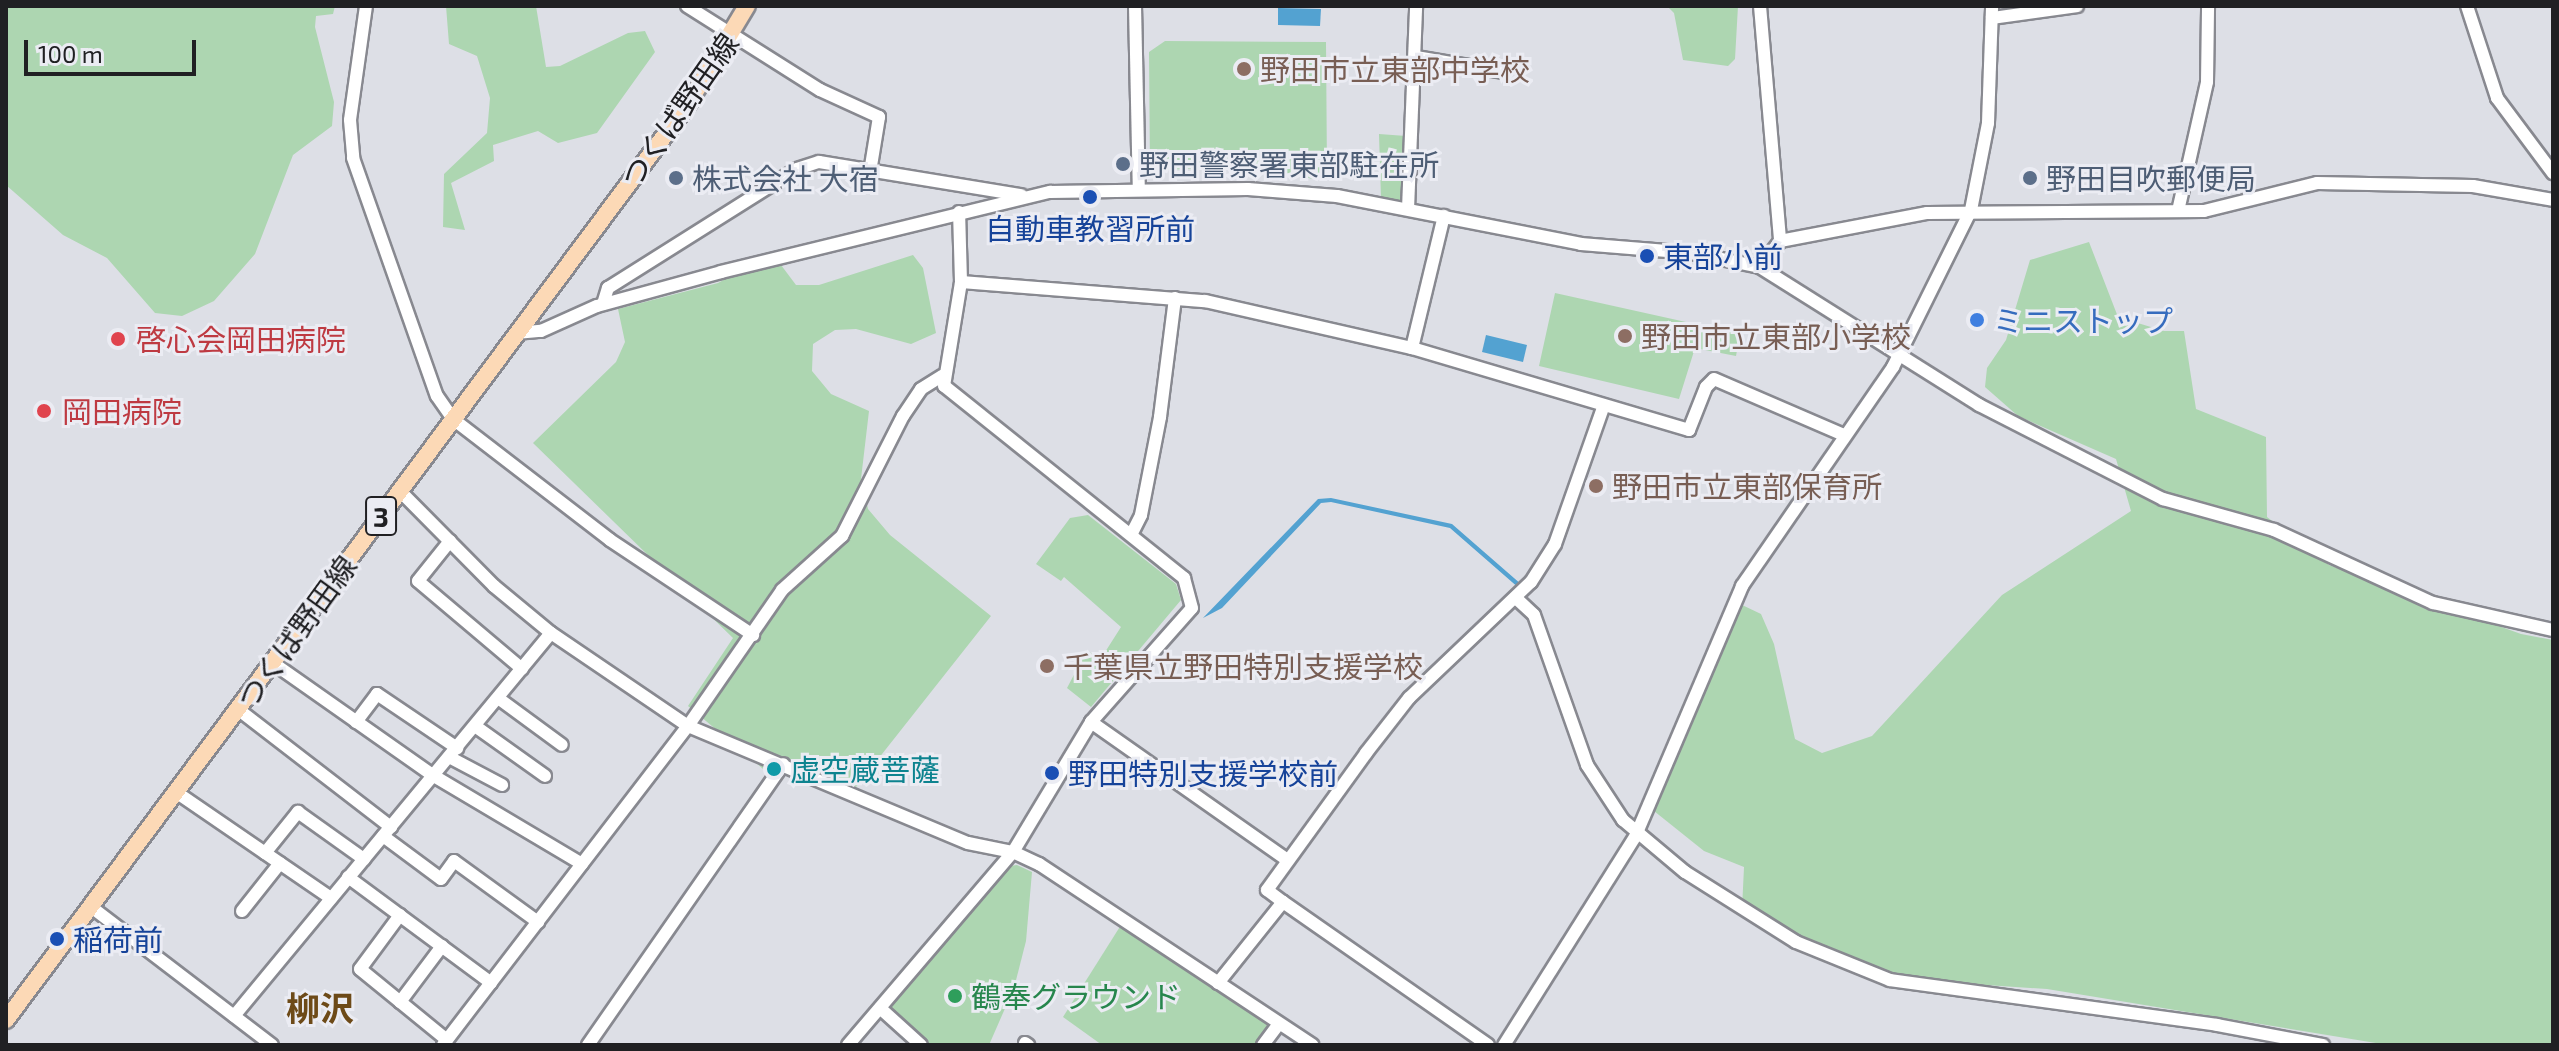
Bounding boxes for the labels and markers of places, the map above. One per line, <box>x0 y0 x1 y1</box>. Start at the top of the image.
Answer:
place label: 野田市立東部中学校 <box>1260 51 1530 87</box>
marker: 野田市立東部中学校 <box>1235 60 1253 78</box>
place label: 野田警察署東部駐在所 <box>1139 146 1439 182</box>
marker: 野田警察署東部駐在所 <box>1114 155 1132 173</box>
place label: 株式会社 大宿 <box>692 160 879 196</box>
place label: 野田目吹郵便局 <box>2046 160 2256 196</box>
marker: 株式会社 大宿 <box>667 169 685 187</box>
marker: 野田目吹郵便局 <box>2021 169 2039 187</box>
marker: 自動車教習所前 <box>1081 188 1099 206</box>
place label: 自動車教習所前 <box>985 210 1195 246</box>
place label: 東部小前 <box>1663 238 1783 274</box>
marker: 東部小前 <box>1638 247 1656 265</box>
place label: ミニストップ <box>1993 302 2173 338</box>
marker: ミニストップ <box>1968 311 1986 329</box>
place label: 野田市立東部小学校 <box>1641 318 1911 354</box>
place label: 啓心会岡田病院 <box>136 321 346 357</box>
marker: 野田市立東部小学校 <box>1616 327 1634 345</box>
marker: 啓心会岡田病院 <box>107 328 129 350</box>
place label: 岡田病院 <box>62 393 182 429</box>
marker: 岡田病院 <box>33 400 55 422</box>
place label: 野田市立東部保育所 <box>1612 468 1882 504</box>
marker: 野田市立東部保育所 <box>1587 477 1605 495</box>
place label: 千葉県立野田特別支援学校 <box>1063 648 1423 684</box>
marker: 千葉県立野田特別支援学校 <box>1038 657 1056 675</box>
place label: 虚空蔵菩薩 <box>790 751 940 787</box>
place label: 野田特別支援学校前 <box>1068 755 1338 791</box>
marker: 虚空蔵菩薩 <box>765 760 783 778</box>
marker: 野田特別支援学校前 <box>1043 764 1061 782</box>
place label: 稲荷前 <box>73 921 163 957</box>
marker: 稲荷前 <box>48 930 66 948</box>
place label: 鶴奉グラウンド <box>971 978 1181 1014</box>
marker: 鶴奉グラウンド <box>946 987 964 1005</box>

